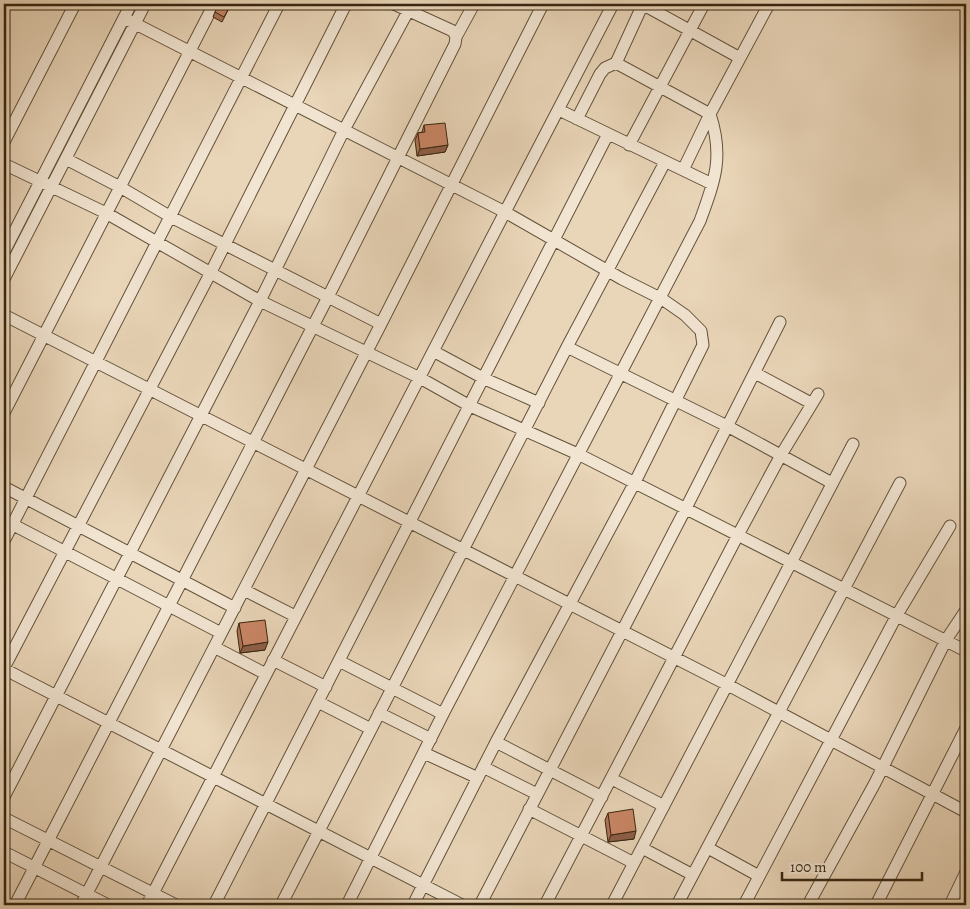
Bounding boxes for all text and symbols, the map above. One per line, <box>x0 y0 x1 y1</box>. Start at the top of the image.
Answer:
scale bar <box>782 849 922 881</box>
text: 100 m <box>790 857 827 877</box>

